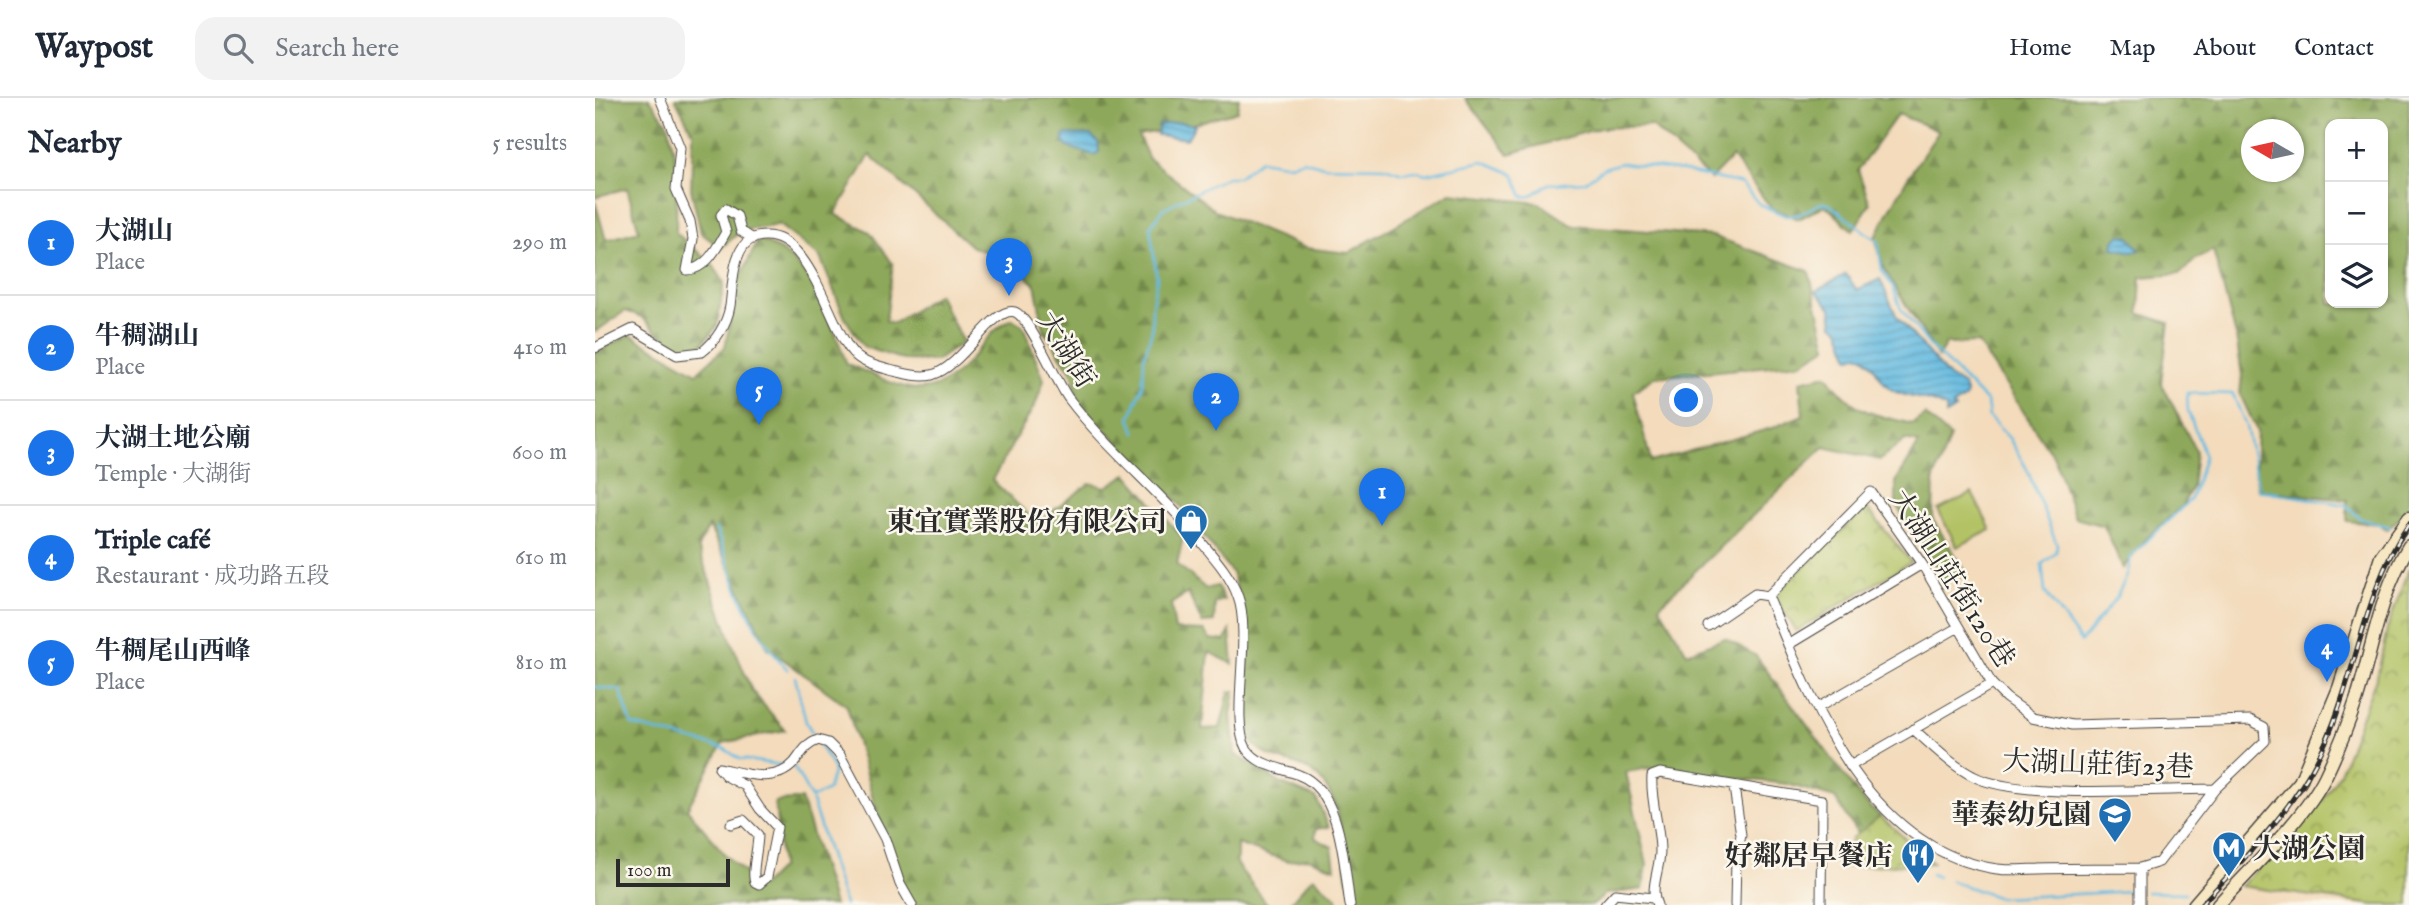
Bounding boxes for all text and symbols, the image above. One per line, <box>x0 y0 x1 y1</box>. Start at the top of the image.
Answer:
search box <box>195 17 685 80</box>
text: Waypost <box>35 27 153 69</box>
icon: search <box>219 29 257 67</box>
text: Search here <box>275 32 399 65</box>
text: Home <box>2009 33 2072 64</box>
text: Map <box>2110 33 2156 64</box>
text: About <box>2194 33 2256 64</box>
text: Contact <box>2294 33 2374 64</box>
north arrow <box>2241 119 2304 182</box>
map controls <box>2325 119 2388 308</box>
button: + <box>2325 119 2388 182</box>
text: Nearby <box>28 125 121 163</box>
text: 5 results <box>492 129 567 158</box>
button: − <box>2325 182 2388 245</box>
text: 大湖山 <box>95 215 173 248</box>
text: 1 <box>47 228 55 257</box>
text: 290 m <box>512 228 567 257</box>
pin: 3 <box>986 238 1032 296</box>
button: layers <box>2325 245 2388 308</box>
text: Place <box>95 248 145 277</box>
street label: 大湖街 <box>1028 305 1102 395</box>
text: 牛稠湖山 <box>95 320 199 353</box>
text: 2 <box>46 333 56 362</box>
text: 410 m <box>513 333 567 362</box>
text: Place <box>95 353 145 382</box>
pin: 5 <box>736 367 782 425</box>
pin: 2 <box>1193 373 1239 431</box>
your location <box>1669 383 1703 417</box>
text: 大湖土地公廟 <box>95 422 251 455</box>
text: 3 <box>47 438 55 467</box>
text: 600 m <box>512 438 567 467</box>
text: Temple · 大湖街 <box>95 460 251 489</box>
pin: 1 <box>1359 468 1405 526</box>
street label: 大湖山莊街120巷 <box>1880 484 2021 675</box>
shop icon: 東宜實業股份有限公司 <box>1172 502 1210 551</box>
place label: 東宜實業股份有限公司 <box>887 506 1167 541</box>
text: Triple café <box>95 524 211 557</box>
text: 4 <box>45 543 57 572</box>
text: 610 m <box>515 543 567 572</box>
text: Restaurant · 成功路五段 <box>95 562 329 591</box>
pin: 4 <box>2304 624 2350 682</box>
text: 牛稠尾山西峰 <box>95 635 251 668</box>
text: 5 <box>47 648 55 677</box>
text: 810 m <box>515 648 567 677</box>
text: Place <box>95 668 145 697</box>
street label: 大湖山莊街23巷 <box>2002 745 2194 786</box>
school or university icon: 華泰幼兒園 <box>2096 795 2134 844</box>
place label: 華泰幼兒園 <box>1951 799 2091 834</box>
metro station icon: 大湖公園 <box>2210 829 2248 878</box>
place label: 大湖公園 <box>2253 833 2365 868</box>
restaurant icon: 好鄰居早餐店 <box>1899 836 1937 885</box>
place label: 好鄰居早餐店 <box>1725 840 1893 875</box>
scale bar <box>616 856 730 888</box>
text: 100 m <box>627 859 671 883</box>

